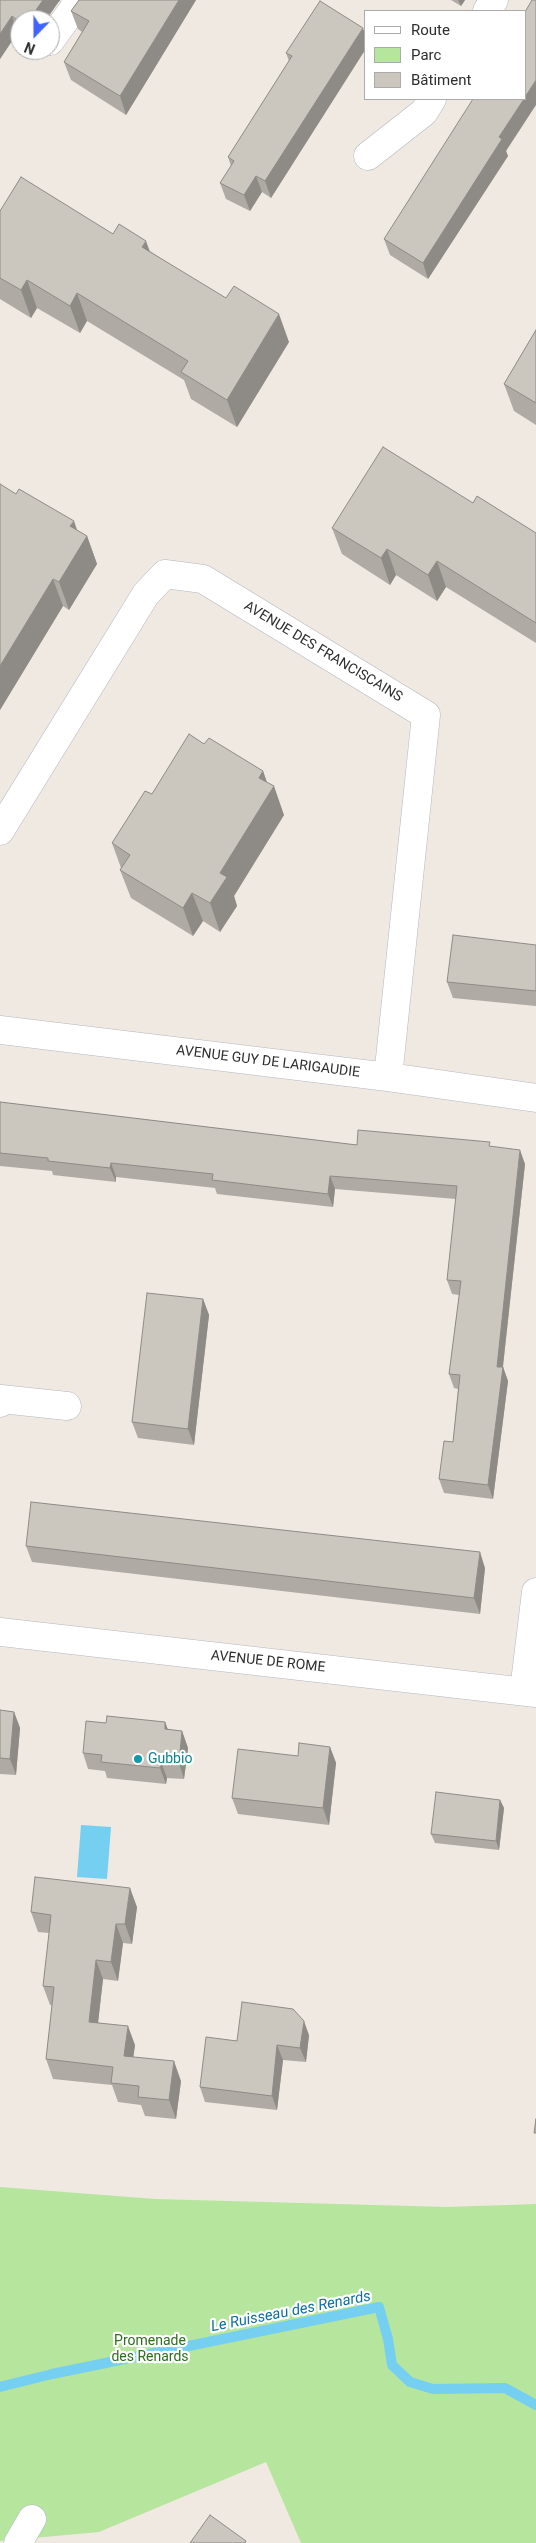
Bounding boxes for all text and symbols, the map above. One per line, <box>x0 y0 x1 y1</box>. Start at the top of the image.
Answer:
north arrow <box>10 10 60 60</box>
legend <box>364 10 526 100</box>
text: Route <box>411 21 450 39</box>
text: N <box>22 39 37 57</box>
text: Parc <box>411 46 441 64</box>
text: Bâtiment <box>411 71 471 89</box>
street label: AVENUE DES FRANCISCAINS <box>241 598 405 706</box>
street label: AVENUE GUY DE LARIGAUDIE <box>175 1042 361 1082</box>
street label: AVENUE DE ROME <box>210 1648 326 1676</box>
place label: Gubbio <box>148 1751 192 1767</box>
marker: Gubbio <box>132 1753 144 1765</box>
water label: Le Ruisseau des Renards <box>210 2288 372 2336</box>
park label: Promenade des Renards <box>111 2333 189 2366</box>

